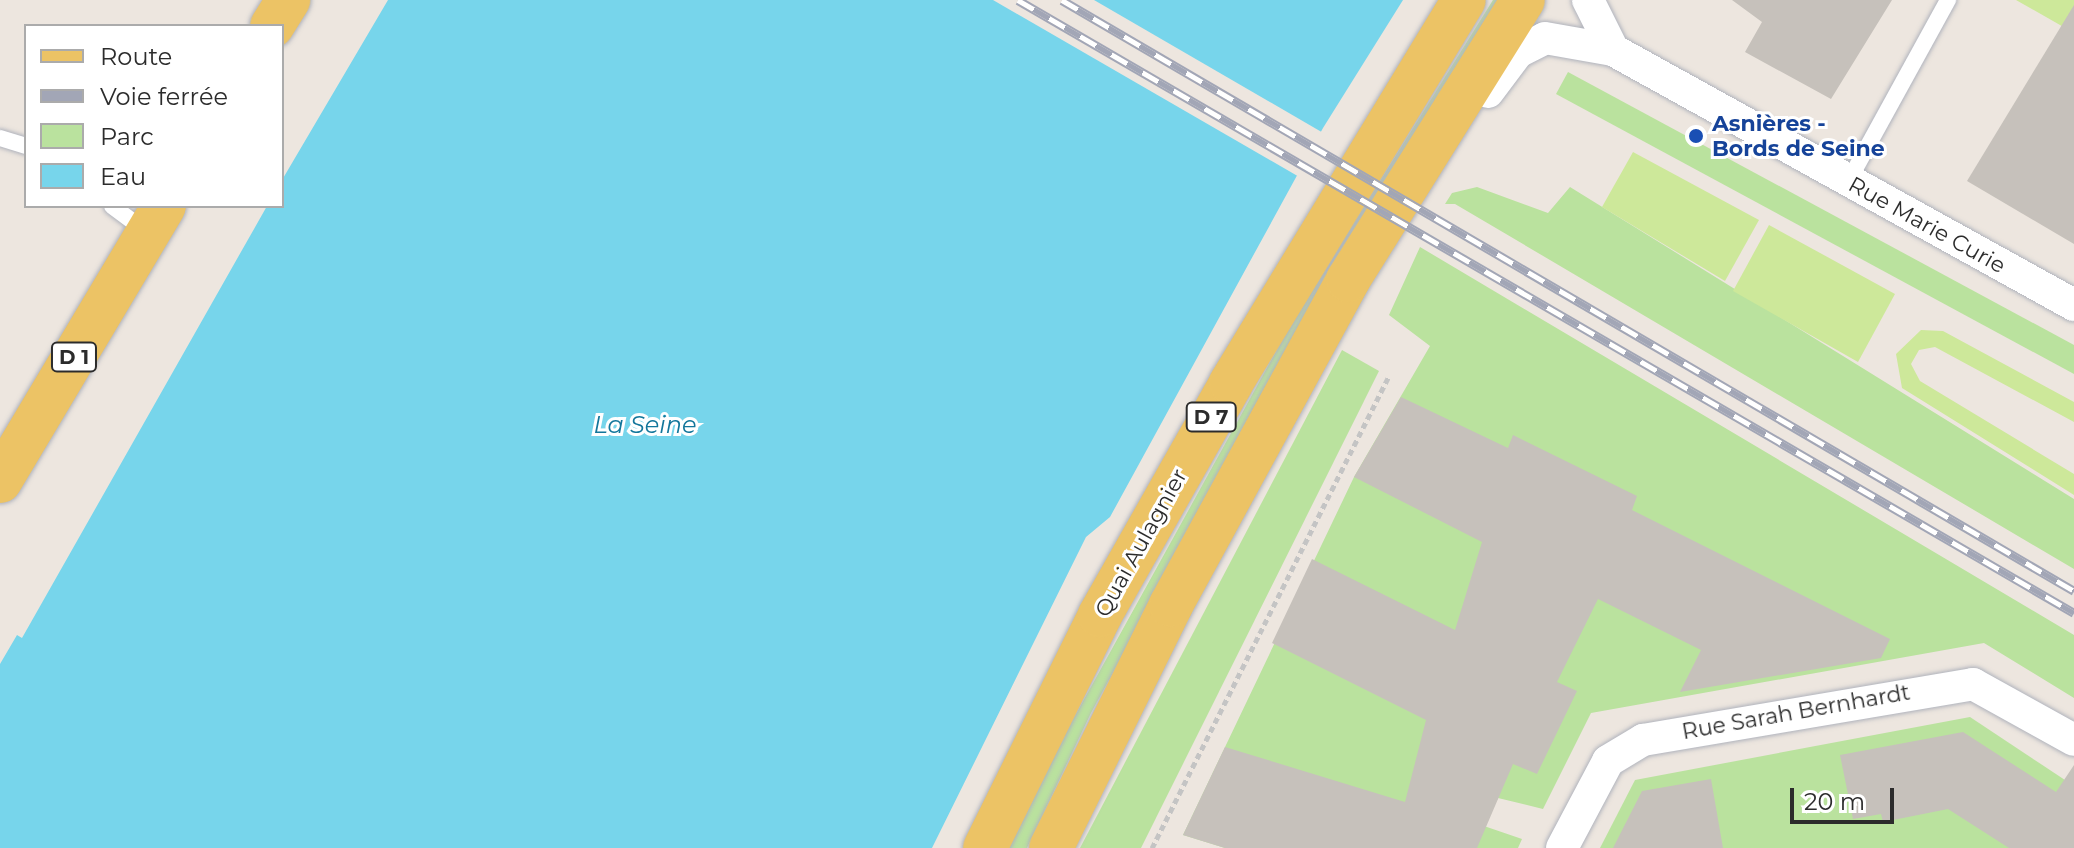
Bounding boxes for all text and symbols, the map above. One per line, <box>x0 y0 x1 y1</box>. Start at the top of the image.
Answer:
legend <box>24 24 284 208</box>
text: Route <box>100 42 172 71</box>
text: Voie ferrée <box>100 82 228 111</box>
place label: Asnières - Bords de Seine <box>1712 110 1885 162</box>
text: Parc <box>100 122 154 151</box>
marker: Asnières - Bords de Seine <box>1687 127 1705 145</box>
text: Eau <box>100 162 146 191</box>
street label: Rue Marie Curie <box>1844 171 2010 279</box>
road number: D 1 <box>50 341 98 373</box>
road number: D 7 <box>1185 401 1237 433</box>
water label: La Seine <box>594 411 696 439</box>
street label: Quai Aulagnier <box>1089 464 1193 622</box>
street label: Rue Sarah Bernhardt <box>1680 679 1912 745</box>
scale bar <box>1794 772 1898 822</box>
text: 20 m <box>1804 787 1865 816</box>

